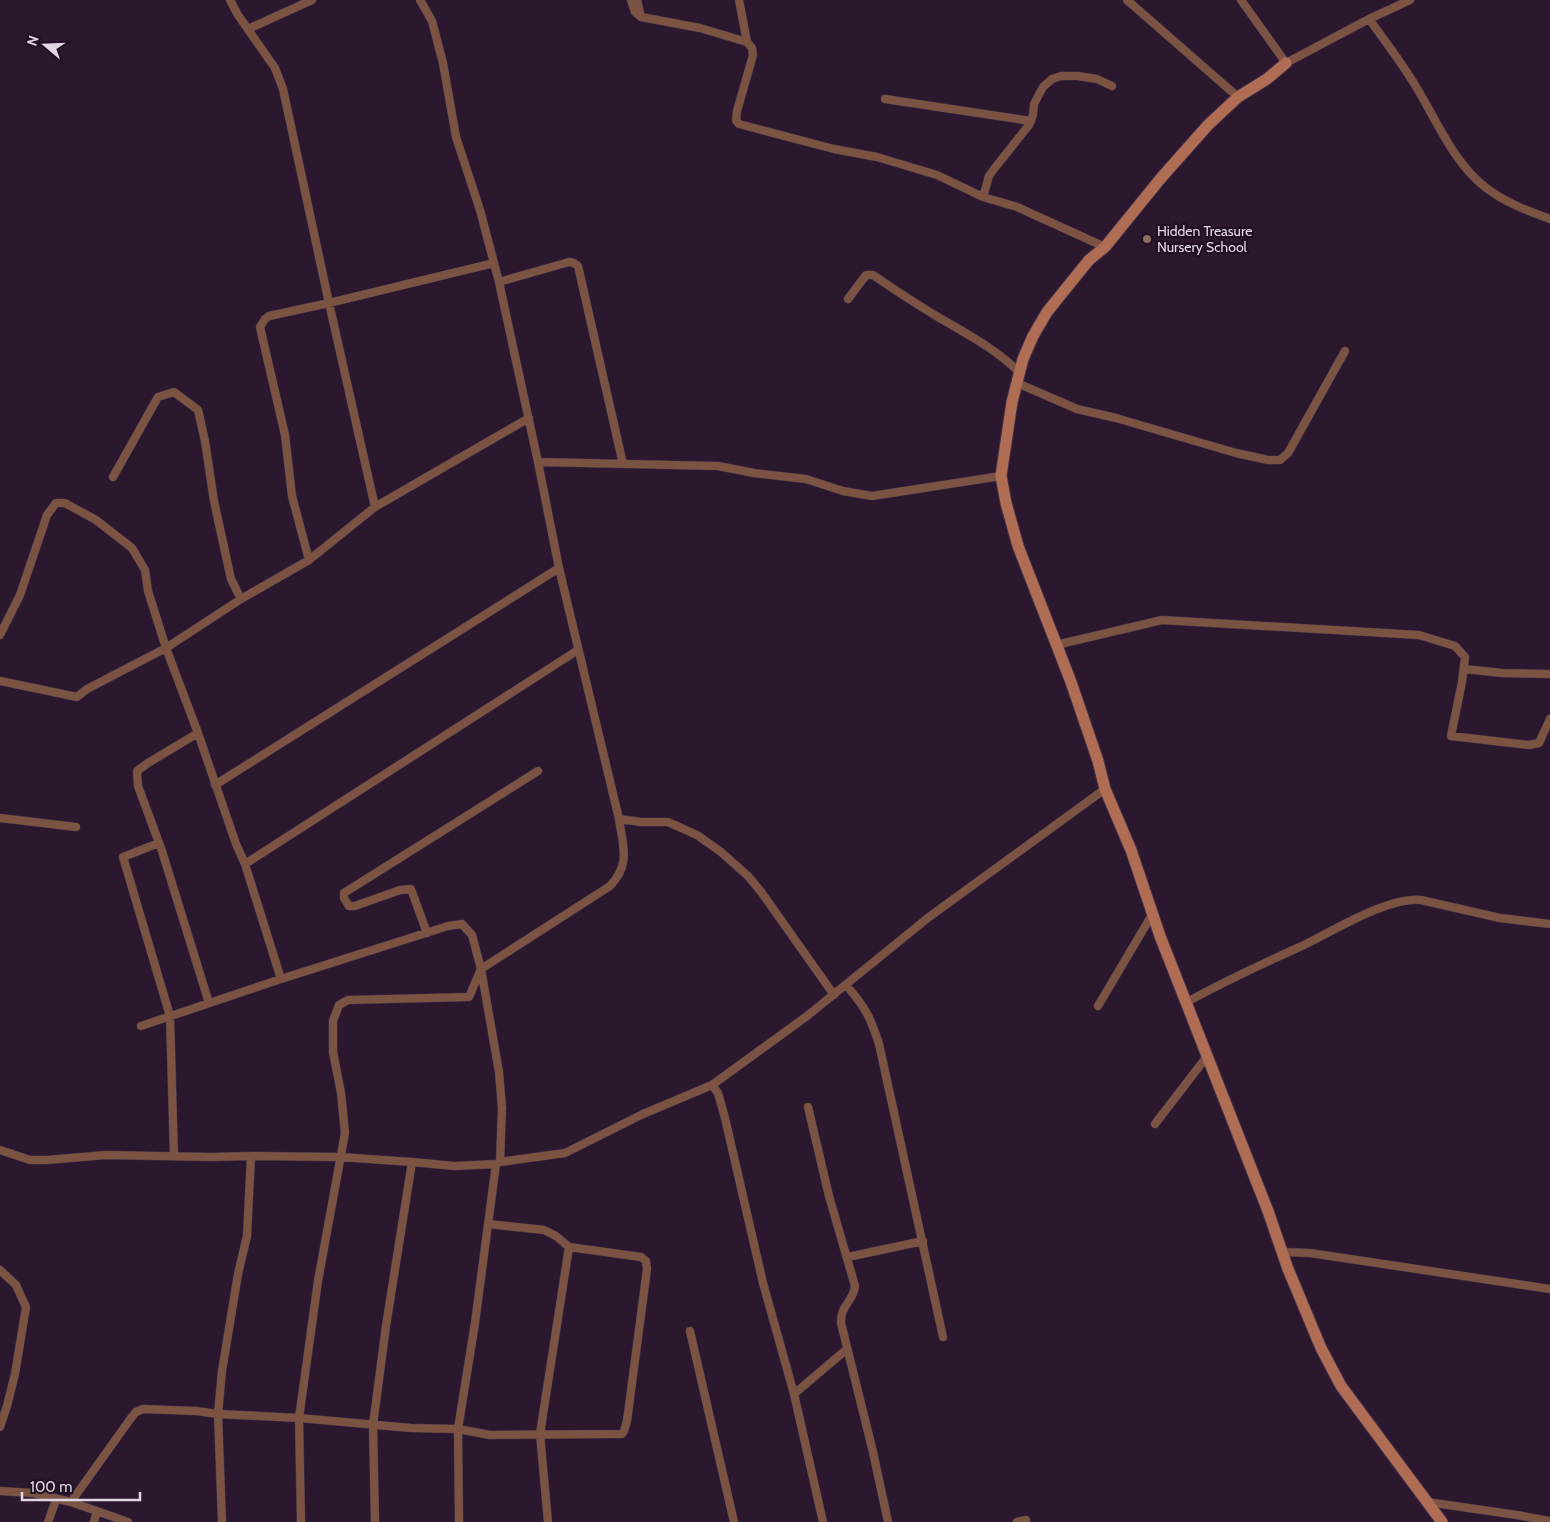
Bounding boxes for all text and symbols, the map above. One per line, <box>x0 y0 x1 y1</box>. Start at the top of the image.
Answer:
north arrow <box>20 20 70 70</box>
text: N <box>23 33 43 48</box>
place label: Hidden Treasure Nursery School <box>1157 222 1252 256</box>
marker: Hidden Treasure Nursery School <box>1141 233 1153 245</box>
scale bar <box>22 1470 140 1502</box>
text: 100 m <box>30 1478 72 1496</box>

